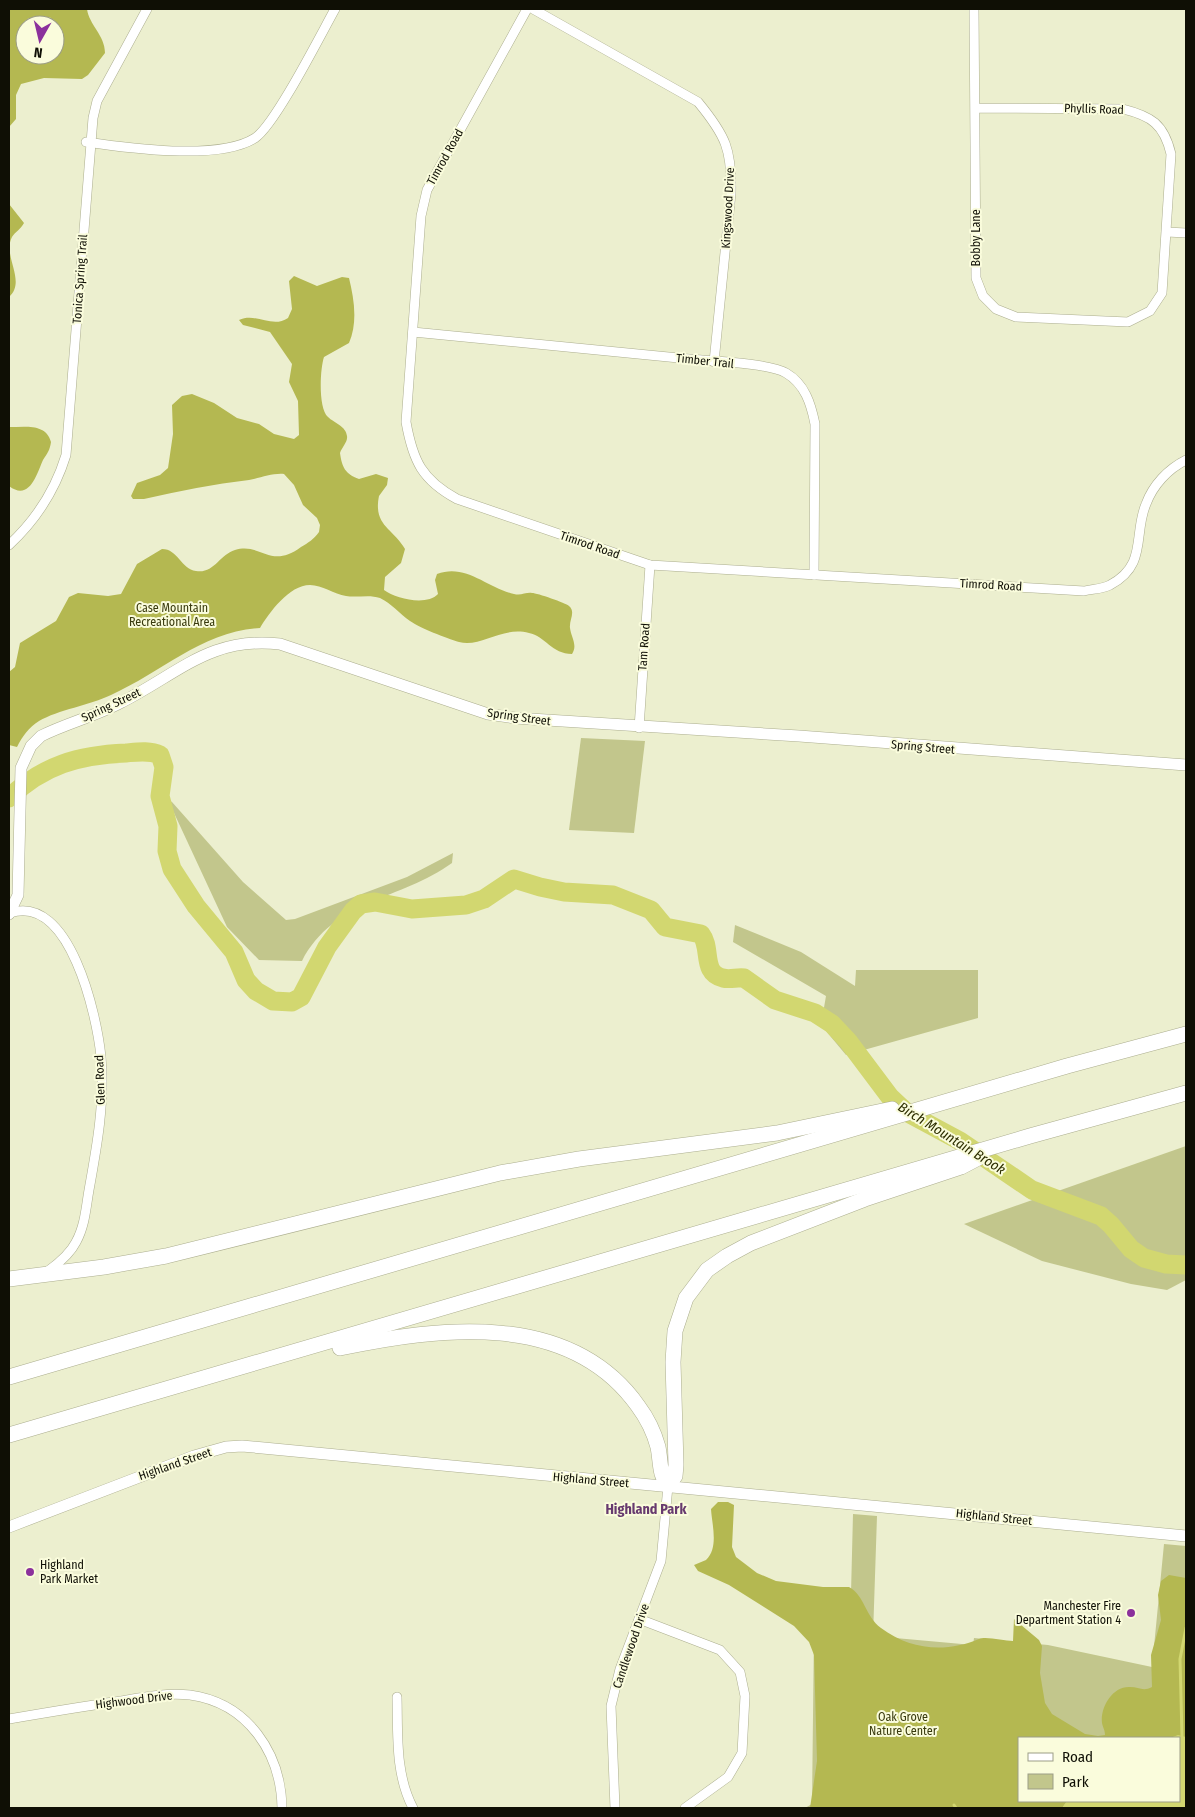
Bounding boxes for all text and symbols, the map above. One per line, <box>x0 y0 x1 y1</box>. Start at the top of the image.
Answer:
north arrow <box>15 15 65 65</box>
text: N <box>33 43 44 61</box>
street label: Phyllis Road <box>1064 101 1124 117</box>
street label: Timrod Road <box>424 126 466 188</box>
street label: Kingswood Drive <box>719 167 737 249</box>
street label: Bobby Lane <box>969 209 983 267</box>
street label: Tonica Spring Trail <box>70 234 90 324</box>
street label: Timber Trail <box>675 351 735 371</box>
street label: Timrod Road <box>558 528 622 562</box>
street label: Timrod Road <box>960 576 1022 594</box>
park label: Case Mountain Recreational Area <box>129 601 215 629</box>
street label: Tam Road <box>635 623 653 671</box>
street label: Spring Street <box>79 685 143 725</box>
street label: Spring Street <box>486 706 552 728</box>
street label: Spring Street <box>891 737 955 757</box>
street label: Glen Road <box>92 1055 108 1105</box>
water label: Birch Mountain Brook <box>895 1099 1009 1178</box>
street label: Highland Street <box>137 1445 213 1483</box>
street label: Highland Street <box>552 1470 630 1490</box>
district label: Highland Park <box>605 1501 687 1518</box>
street label: Highland Street <box>955 1506 1033 1528</box>
place label: Highland Park Market <box>40 1558 98 1586</box>
marker: Highland Park Market <box>24 1566 36 1578</box>
place label: Manchester Fire Department Station 4 <box>1016 1599 1121 1627</box>
street label: Candlewood Drive <box>610 1602 652 1690</box>
marker: Manchester Fire Department Station 4 <box>1125 1607 1137 1619</box>
street label: Highwood Drive <box>95 1688 173 1712</box>
park label: Oak Grove Nature Center <box>869 1710 938 1738</box>
legend <box>1018 1737 1180 1802</box>
text: Road <box>1062 1748 1093 1766</box>
text: Park <box>1062 1773 1089 1791</box>

